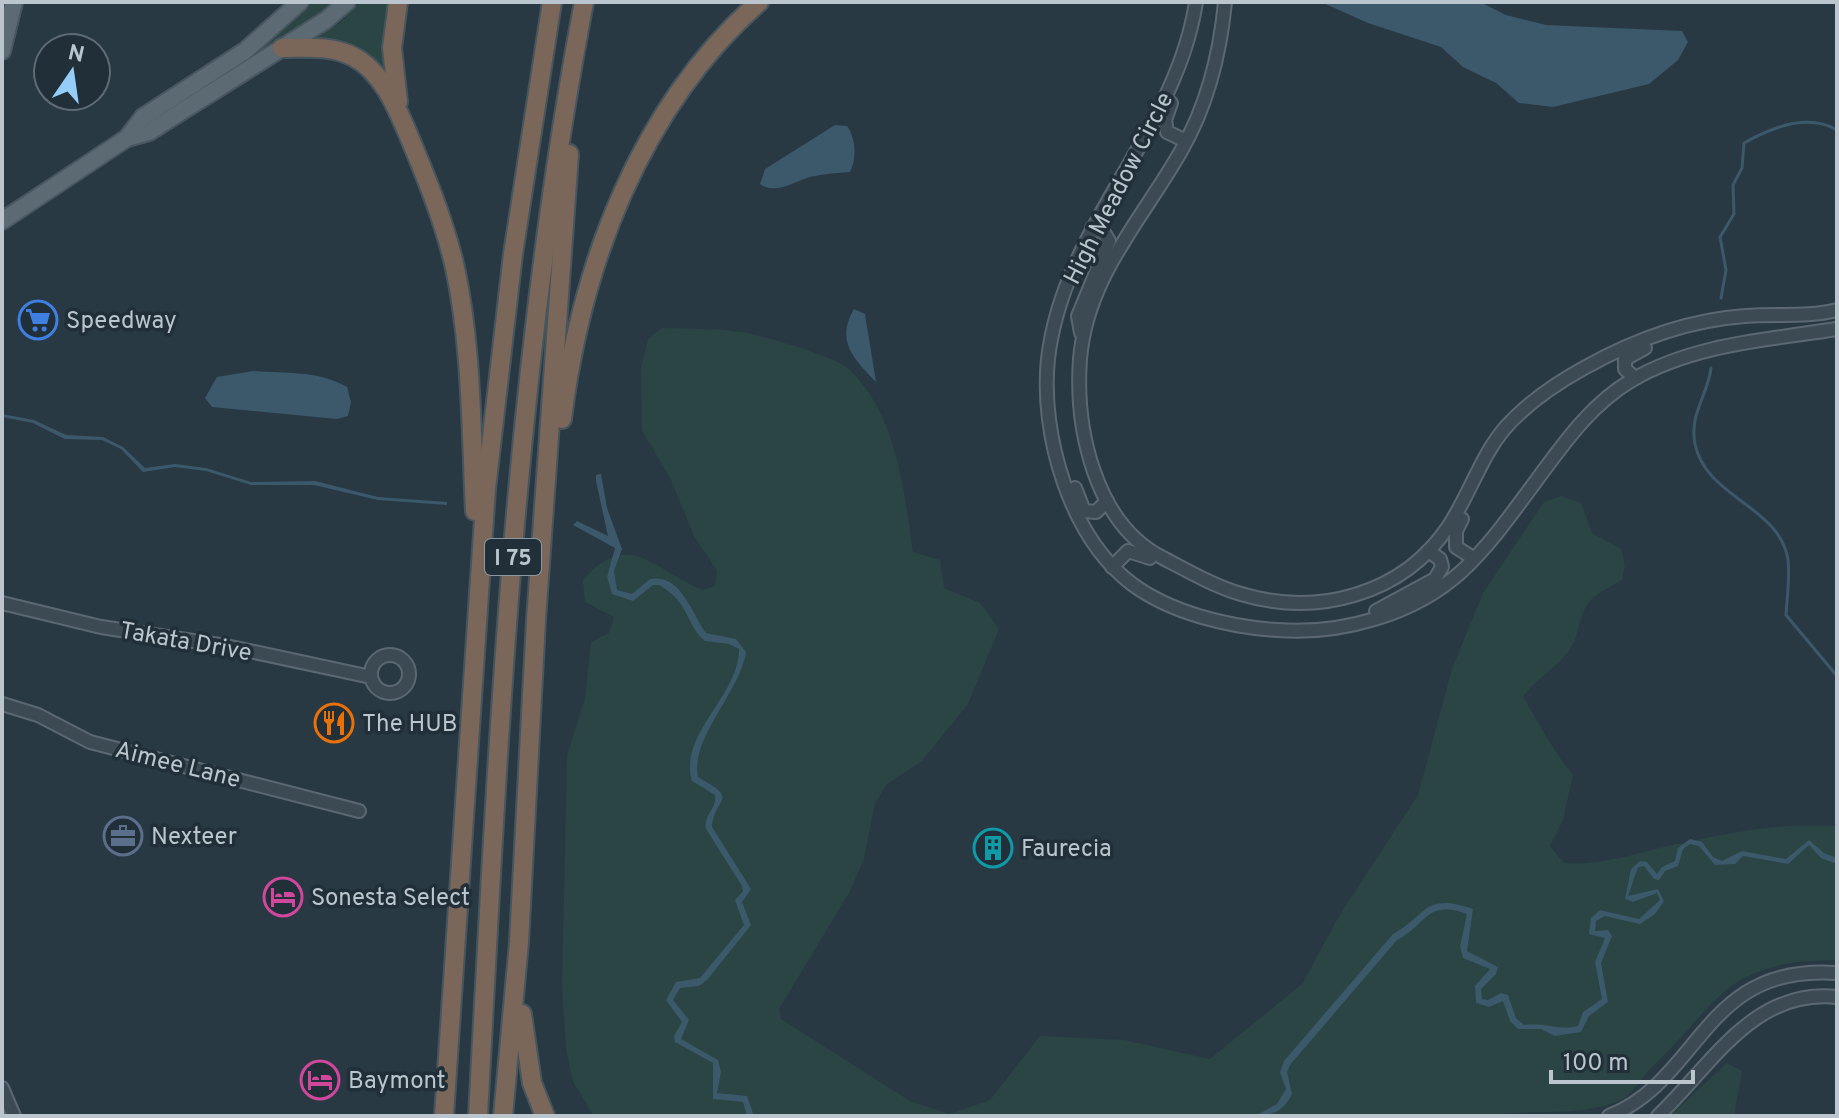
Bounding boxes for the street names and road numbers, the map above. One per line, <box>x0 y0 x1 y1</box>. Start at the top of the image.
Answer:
street label: High Meadow Circle <box>1058 88 1181 290</box>
road number: I 75 <box>485 539 541 575</box>
street label: Takata Drive <box>117 617 254 669</box>
street label: Aimee Lane <box>112 736 243 796</box>

